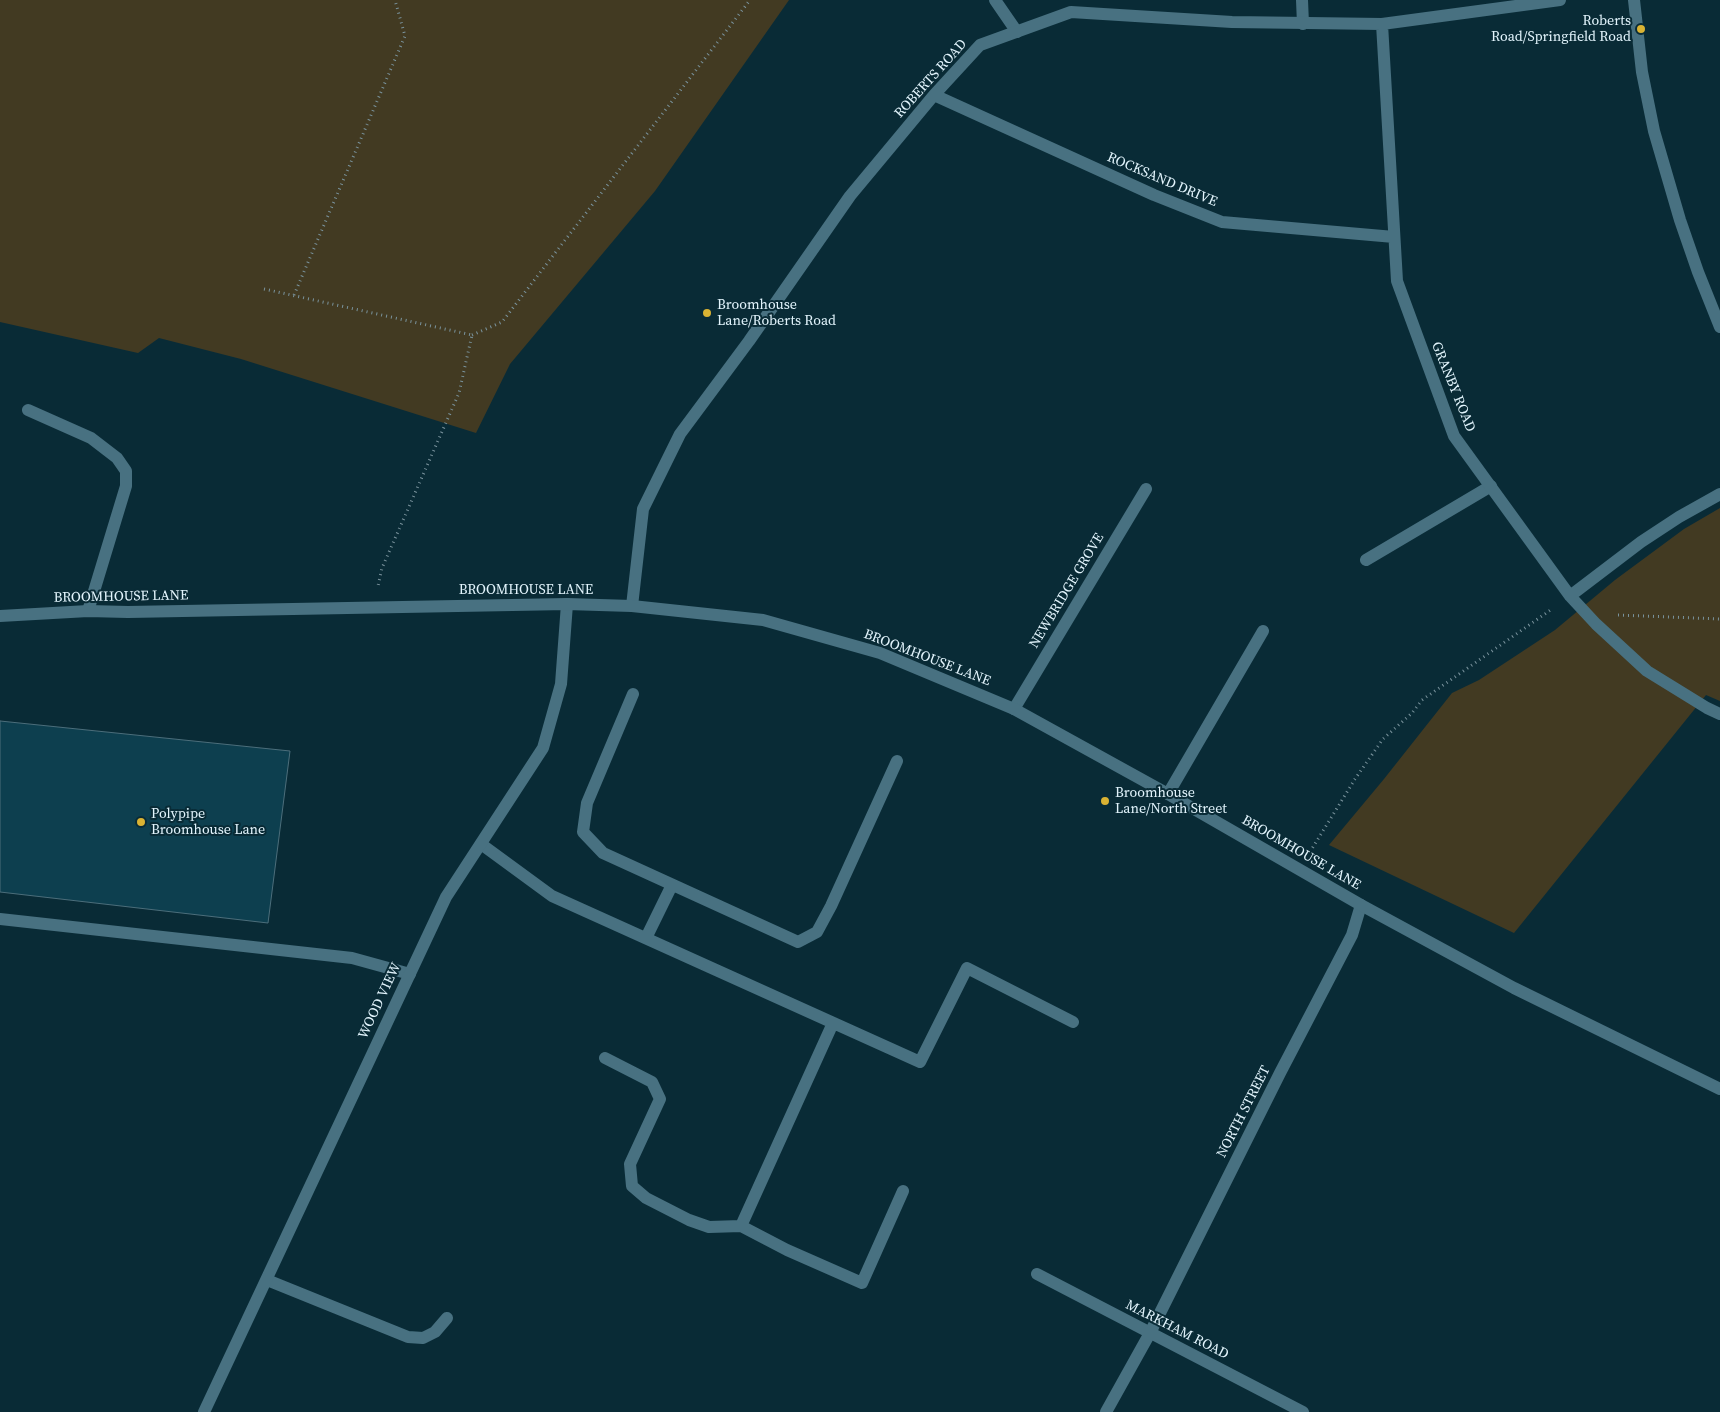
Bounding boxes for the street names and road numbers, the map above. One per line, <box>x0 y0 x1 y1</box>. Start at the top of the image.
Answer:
street label: ROBERTS ROAD <box>891 36 971 122</box>
street label: ROCKSAND DRIVE <box>1104 149 1220 211</box>
street label: GRANBY ROAD <box>1427 340 1479 434</box>
street label: NEWBRIDGE GROVE <box>1026 530 1108 652</box>
street label: BROOMHOUSE LANE <box>459 582 593 598</box>
street label: BROOMHOUSE LANE <box>54 587 188 607</box>
street label: BROOMHOUSE LANE <box>861 626 993 690</box>
street label: BROOMHOUSE LANE <box>1239 812 1363 894</box>
street label: WOOD VIEW <box>355 960 405 1042</box>
street label: NORTH STREET <box>1214 1063 1274 1161</box>
street label: MARKHAM ROAD <box>1123 1297 1231 1363</box>

